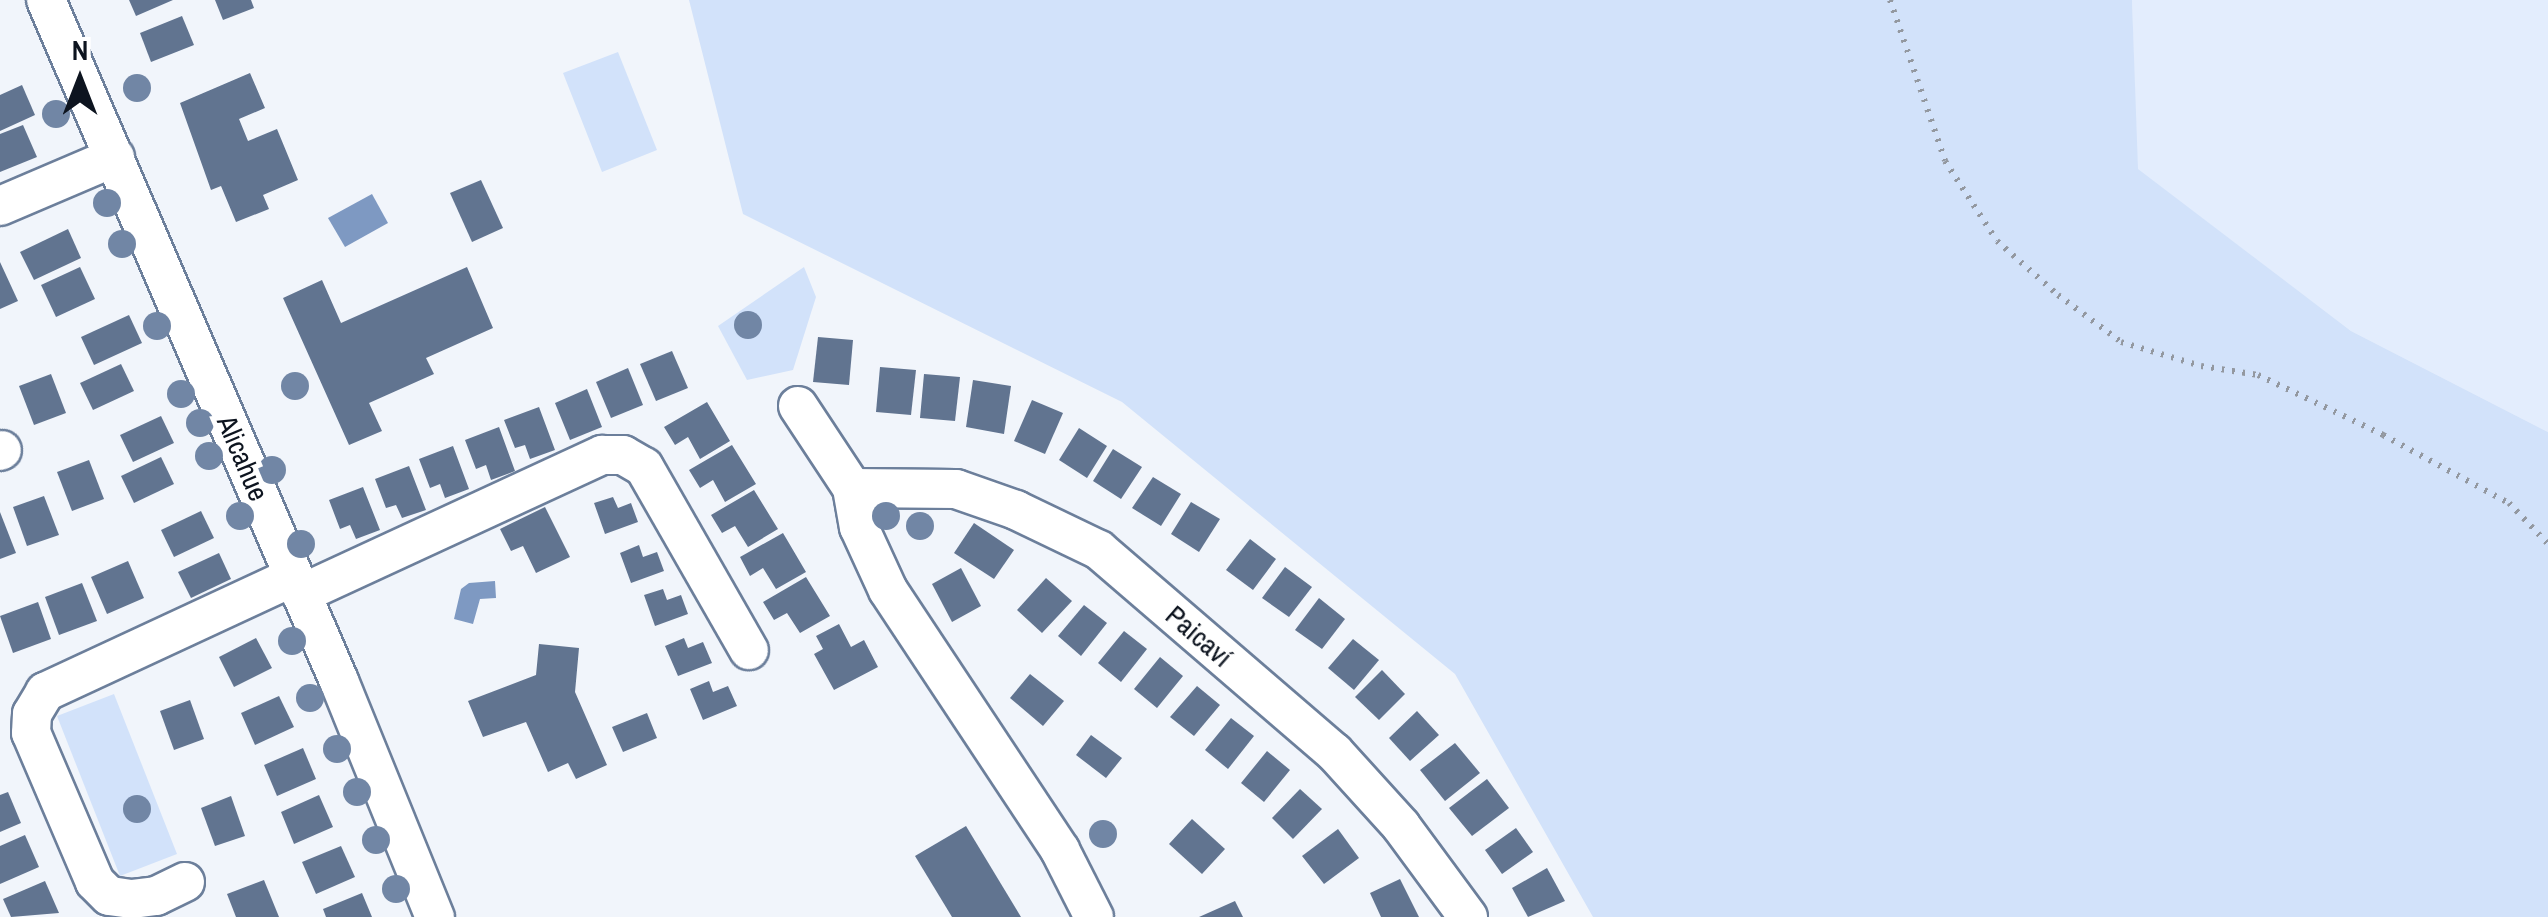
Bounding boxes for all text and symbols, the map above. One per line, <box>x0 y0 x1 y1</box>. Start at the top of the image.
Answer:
north arrow <box>30 30 130 130</box>
text: N <box>72 31 88 69</box>
street label: Alicahue <box>210 410 276 506</box>
street label: Paicaví <box>1159 598 1239 674</box>

